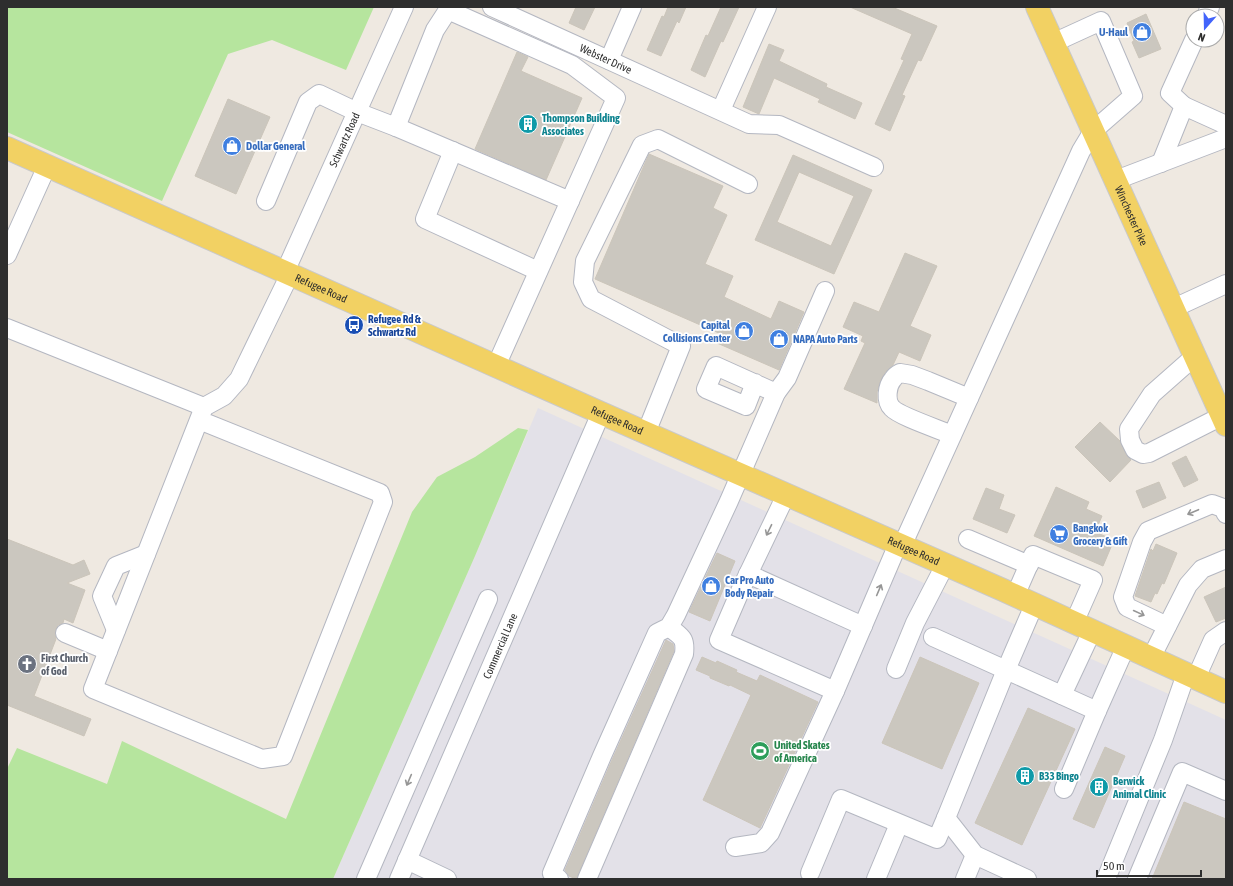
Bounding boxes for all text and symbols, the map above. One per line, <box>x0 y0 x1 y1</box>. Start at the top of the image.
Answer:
north arrow <box>1185 8 1225 48</box>
shop icon: U-Haul <box>1131 21 1153 43</box>
place label: U-Haul <box>1099 26 1129 38</box>
text: N <box>1196 31 1207 44</box>
street label: Webster Drive <box>578 42 634 76</box>
street label: Schwartz Road <box>327 111 362 169</box>
place label: Thompson Building Associates <box>541 112 620 137</box>
building icon: Thompson Building Associates <box>517 113 539 135</box>
shop icon: Dollar General <box>221 135 243 157</box>
place label: Dollar General <box>246 140 306 152</box>
street label: Winchester Pike <box>1113 184 1150 247</box>
street label: Refugee Road <box>293 271 349 305</box>
place label: Refugee Rd & Schwartz Rd <box>368 313 421 338</box>
bus stop icon: Refugee Rd & Schwartz Rd <box>343 314 365 336</box>
place label: Capital Collisions Center <box>663 319 731 344</box>
shop icon: Capital Collisions Center <box>733 320 755 342</box>
shop icon: NAPA Auto Parts <box>768 328 790 350</box>
place label: NAPA Auto Parts <box>793 333 858 345</box>
street label: Refugee Road <box>589 403 645 437</box>
one-way arrow <box>1188 509 1200 516</box>
place label: Bangkok Grocery & Gift <box>1073 522 1128 547</box>
one-way arrow <box>765 523 772 535</box>
supermarket icon: Bangkok Grocery & Gift <box>1048 523 1070 545</box>
street label: Refugee Road <box>886 534 942 567</box>
place label: Car Pro Auto Body Repair <box>725 574 774 599</box>
shop icon: Car Pro Auto Body Repair <box>700 575 722 597</box>
one-way arrow <box>876 584 883 596</box>
one-way arrow <box>1133 610 1145 617</box>
street label: Commercial Lane <box>481 611 519 681</box>
place label: First Church of God <box>41 652 88 677</box>
church icon: First Church of God <box>16 653 38 675</box>
place label: United Skates of America <box>774 739 830 764</box>
sports icon: United Skates of America <box>749 740 771 762</box>
building icon: B33 Bingo <box>1014 765 1036 787</box>
place label: B33 Bingo <box>1039 770 1079 782</box>
one-way arrow <box>405 774 412 786</box>
place label: Berwick Animal Clinic <box>1112 775 1167 800</box>
building icon: Berwick Animal Clinic <box>1088 776 1110 798</box>
scale bar <box>1097 852 1201 878</box>
text: 50 m <box>1103 859 1125 873</box>

